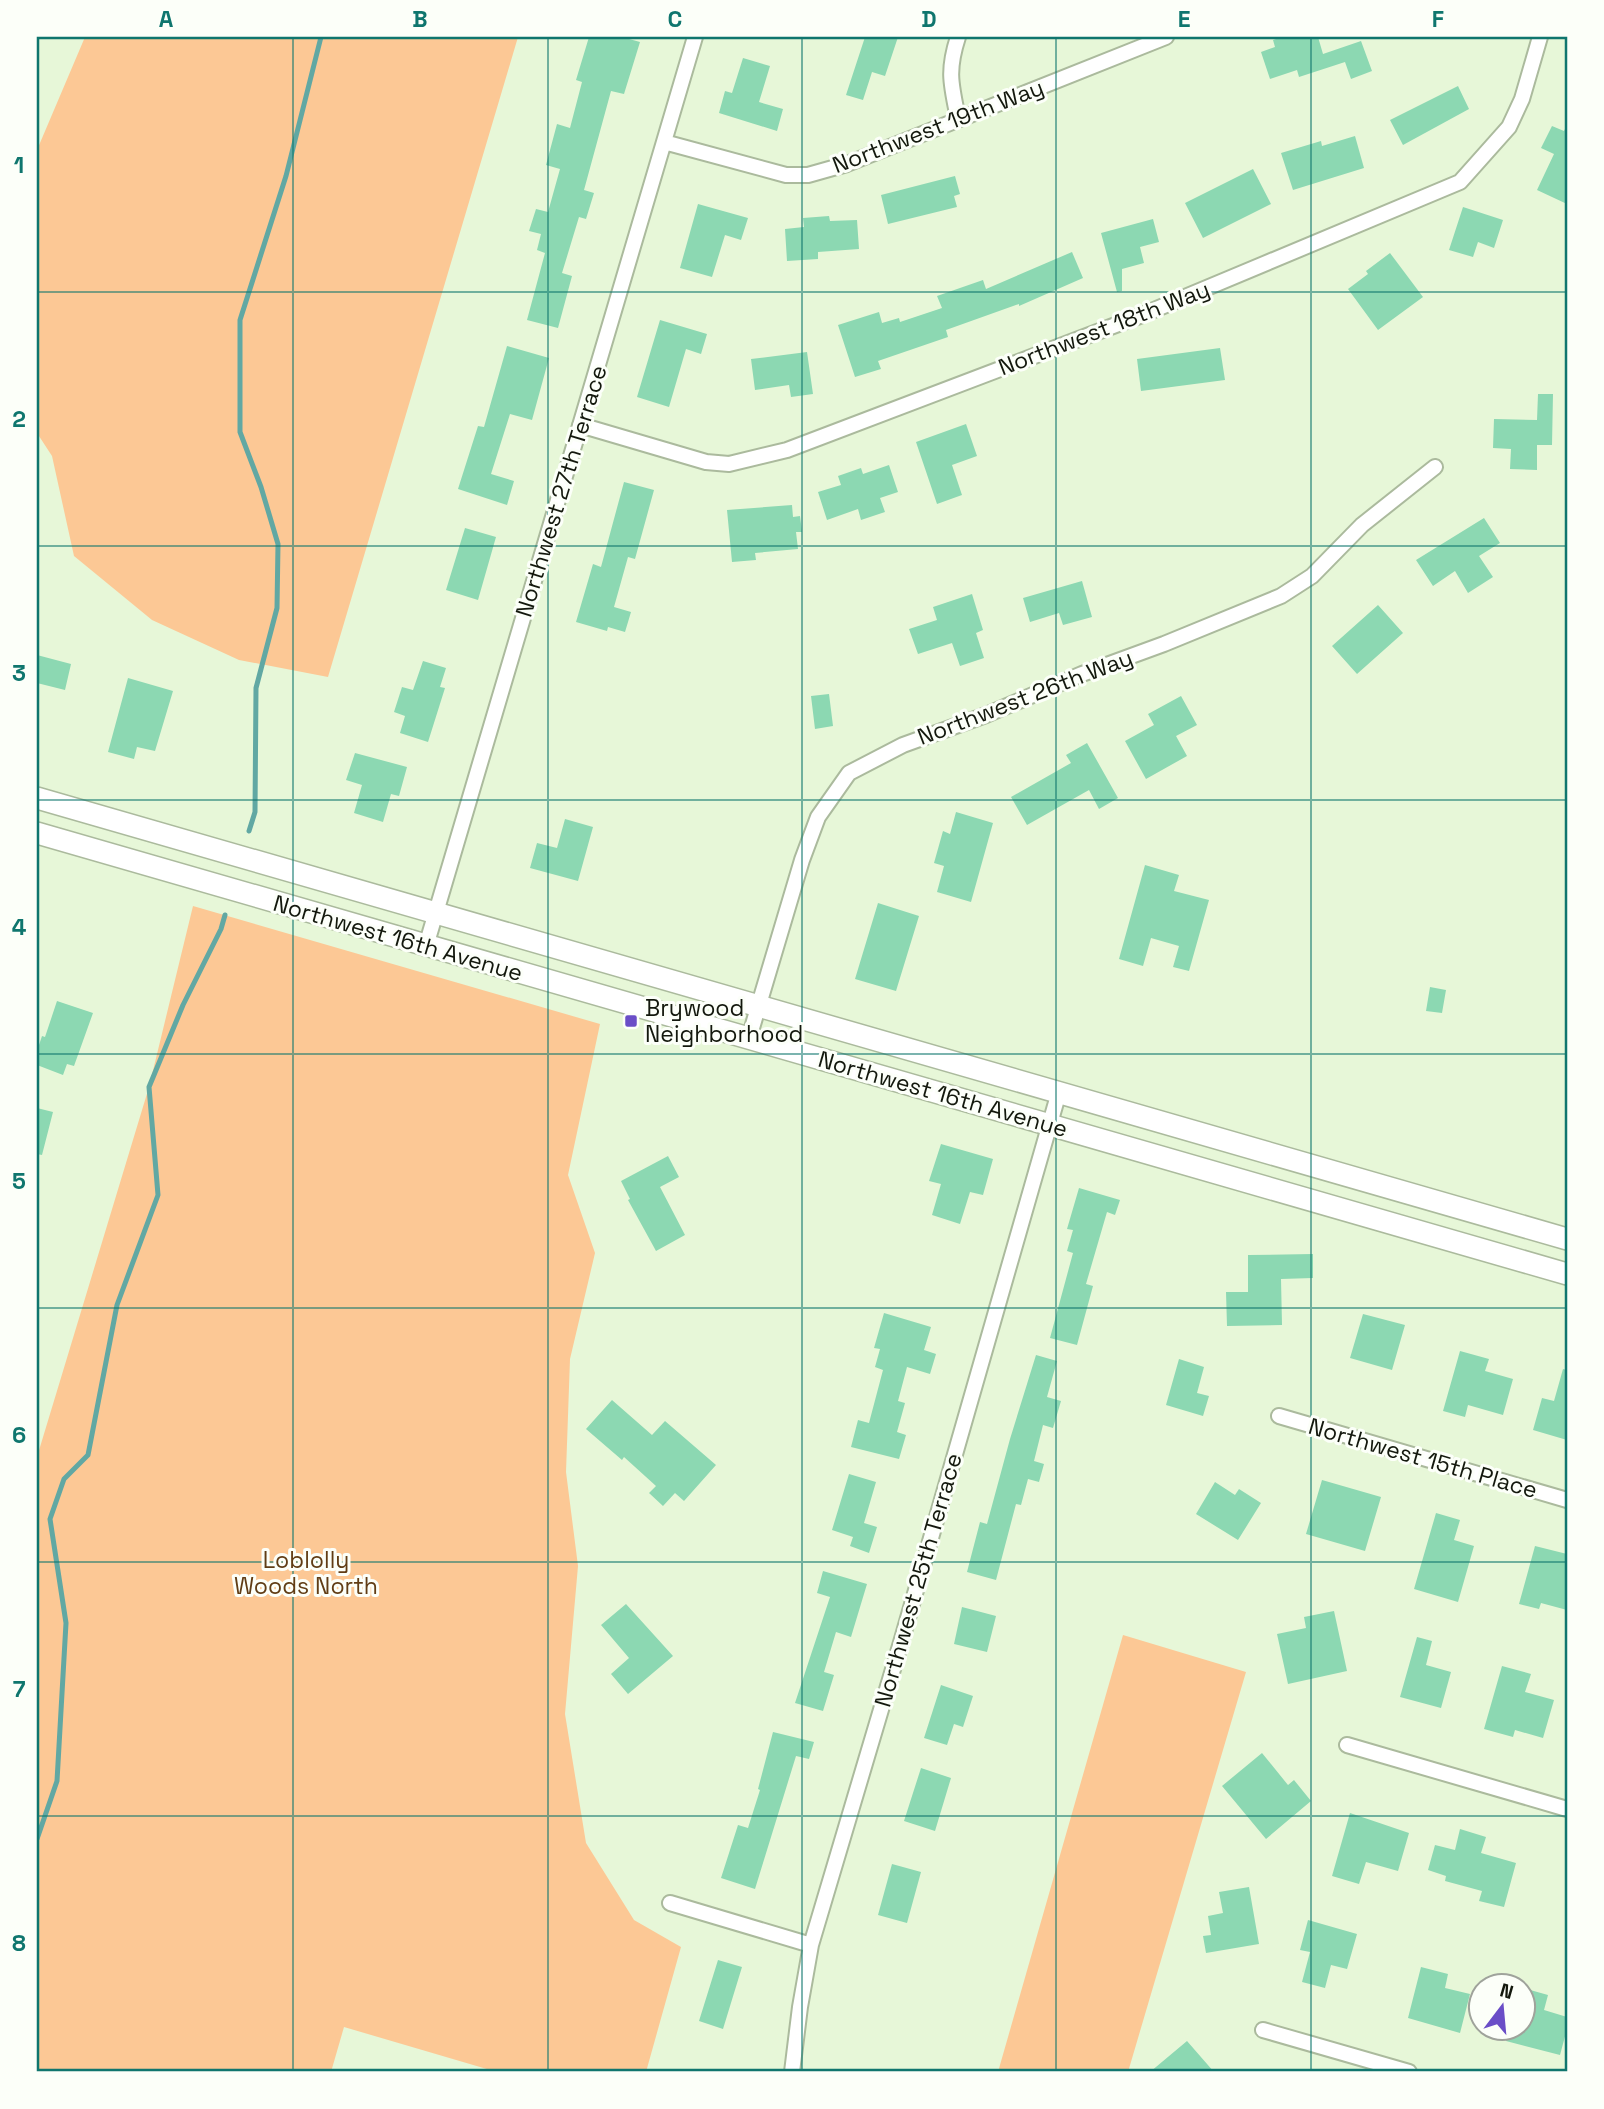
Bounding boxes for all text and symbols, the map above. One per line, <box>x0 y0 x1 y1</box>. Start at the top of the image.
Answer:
text: A <box>159 4 174 34</box>
text: B <box>412 4 428 34</box>
text: C <box>668 4 682 34</box>
text: D <box>921 4 937 34</box>
text: E <box>1178 4 1190 34</box>
text: F <box>1432 4 1444 34</box>
street label: Northwest 19th Way <box>828 72 1048 180</box>
text: 1 <box>14 150 24 180</box>
street label: Northwest 18th Way <box>994 274 1214 382</box>
street label: Northwest 27th Terrace <box>508 362 614 620</box>
text: 2 <box>12 404 26 434</box>
street label: Northwest 26th Way <box>913 642 1137 752</box>
text: 3 <box>12 658 26 688</box>
street label: Northwest 16th Avenue <box>270 888 526 988</box>
text: 4 <box>12 912 27 942</box>
place label: Brywood Neighborhood <box>645 993 803 1049</box>
marker: Brywood Neighborhood <box>623 1013 639 1029</box>
street label: Northwest 16th Avenue <box>815 1044 1071 1144</box>
text: 5 <box>12 1166 26 1196</box>
street label: Northwest 15th Place <box>1305 1411 1541 1505</box>
text: 6 <box>12 1420 26 1450</box>
street label: Northwest 25th Terrace <box>867 1450 969 1710</box>
park label: Loblolly Woods North <box>234 1545 378 1601</box>
text: 7 <box>13 1674 26 1704</box>
text: 8 <box>12 1928 26 1958</box>
north arrow <box>1468 1972 1538 2042</box>
text: N <box>1497 1977 1516 2005</box>

